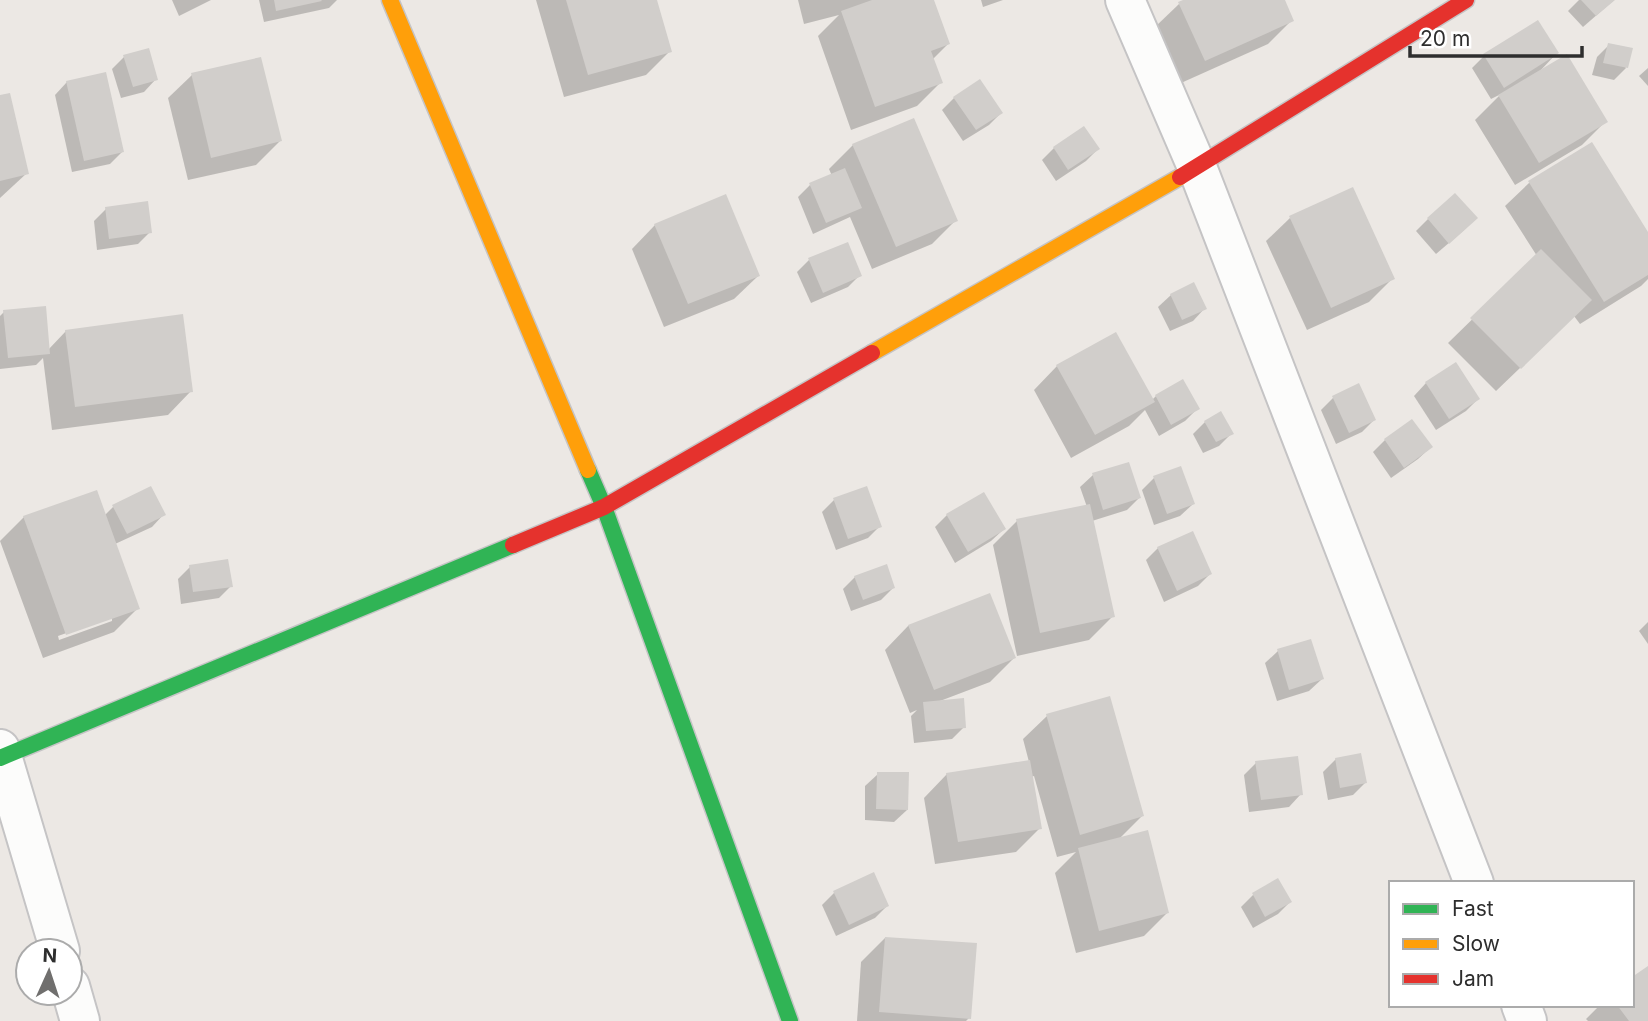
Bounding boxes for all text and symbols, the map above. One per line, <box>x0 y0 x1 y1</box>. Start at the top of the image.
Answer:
scale bar <box>1410 14 1582 58</box>
text: 20 m <box>1420 26 1470 51</box>
legend <box>1389 881 1634 1007</box>
text: Fast <box>1452 896 1494 921</box>
text: Slow <box>1452 931 1500 956</box>
north arrow <box>14 937 84 1007</box>
text: N <box>42 944 58 967</box>
text: Jam <box>1452 966 1494 991</box>

